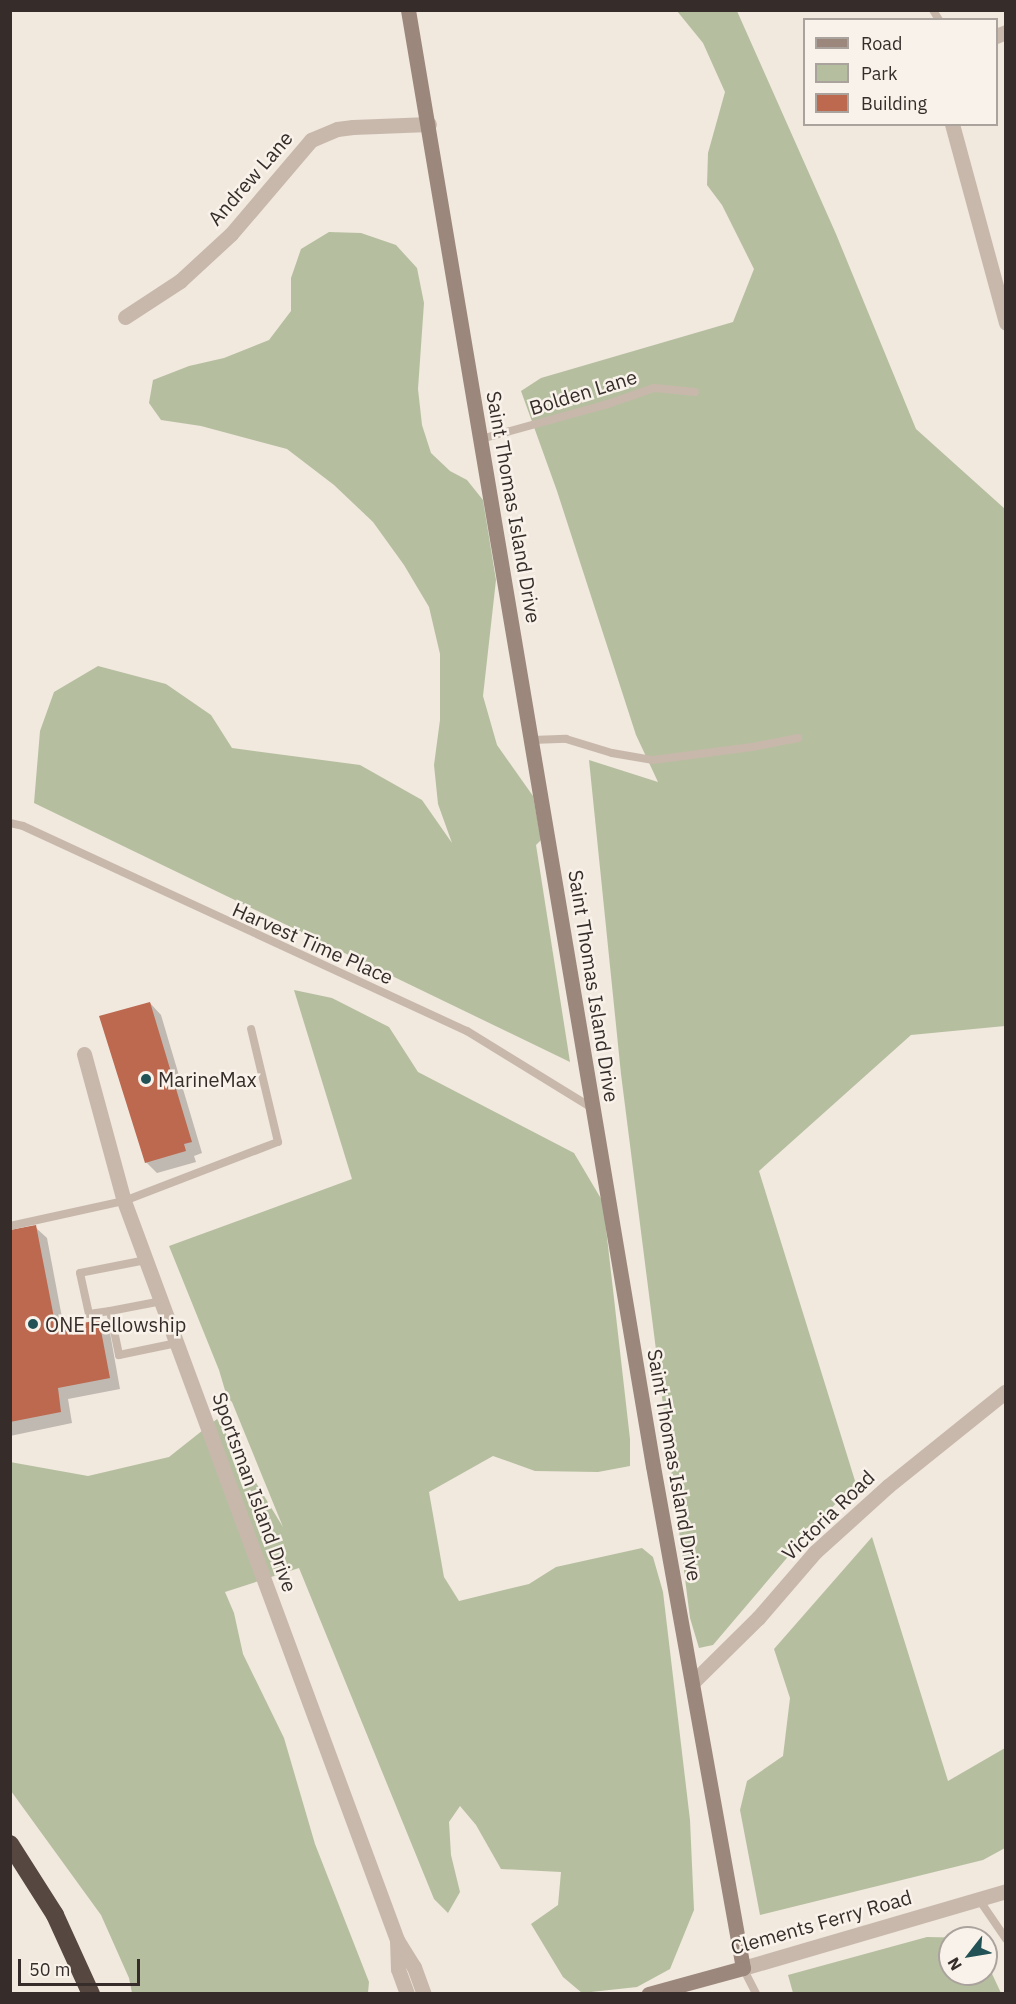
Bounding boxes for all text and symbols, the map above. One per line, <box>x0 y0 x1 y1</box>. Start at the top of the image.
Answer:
legend <box>803 18 998 126</box>
text: Road <box>861 32 902 55</box>
text: Park <box>861 62 897 85</box>
text: Building <box>861 92 927 115</box>
street label: Andrew Lane <box>203 126 297 230</box>
street label: Bolden Lane <box>526 364 640 420</box>
street label: Saint Thomas Island Drive <box>482 389 546 625</box>
street label: Saint Thomas Island Drive <box>564 868 624 1104</box>
street label: Harvest Time Place <box>229 897 397 989</box>
place label: MarineMax <box>158 1067 257 1091</box>
marker: MarineMax <box>139 1072 153 1086</box>
place label: ONE Fellowship <box>45 1312 186 1336</box>
marker: ONE Fellowship <box>26 1317 40 1331</box>
street label: Saint Thomas Island Drive <box>643 1347 707 1583</box>
street label: Sportsman Island Drive <box>208 1389 302 1595</box>
street label: Victoria Road <box>777 1465 879 1565</box>
street label: Clements Ferry Road <box>728 1885 914 1959</box>
north arrow <box>938 1926 998 1986</box>
scale bar <box>21 1947 142 1985</box>
text: N <box>943 1954 966 1974</box>
text: 50 m <box>29 1958 71 1981</box>

